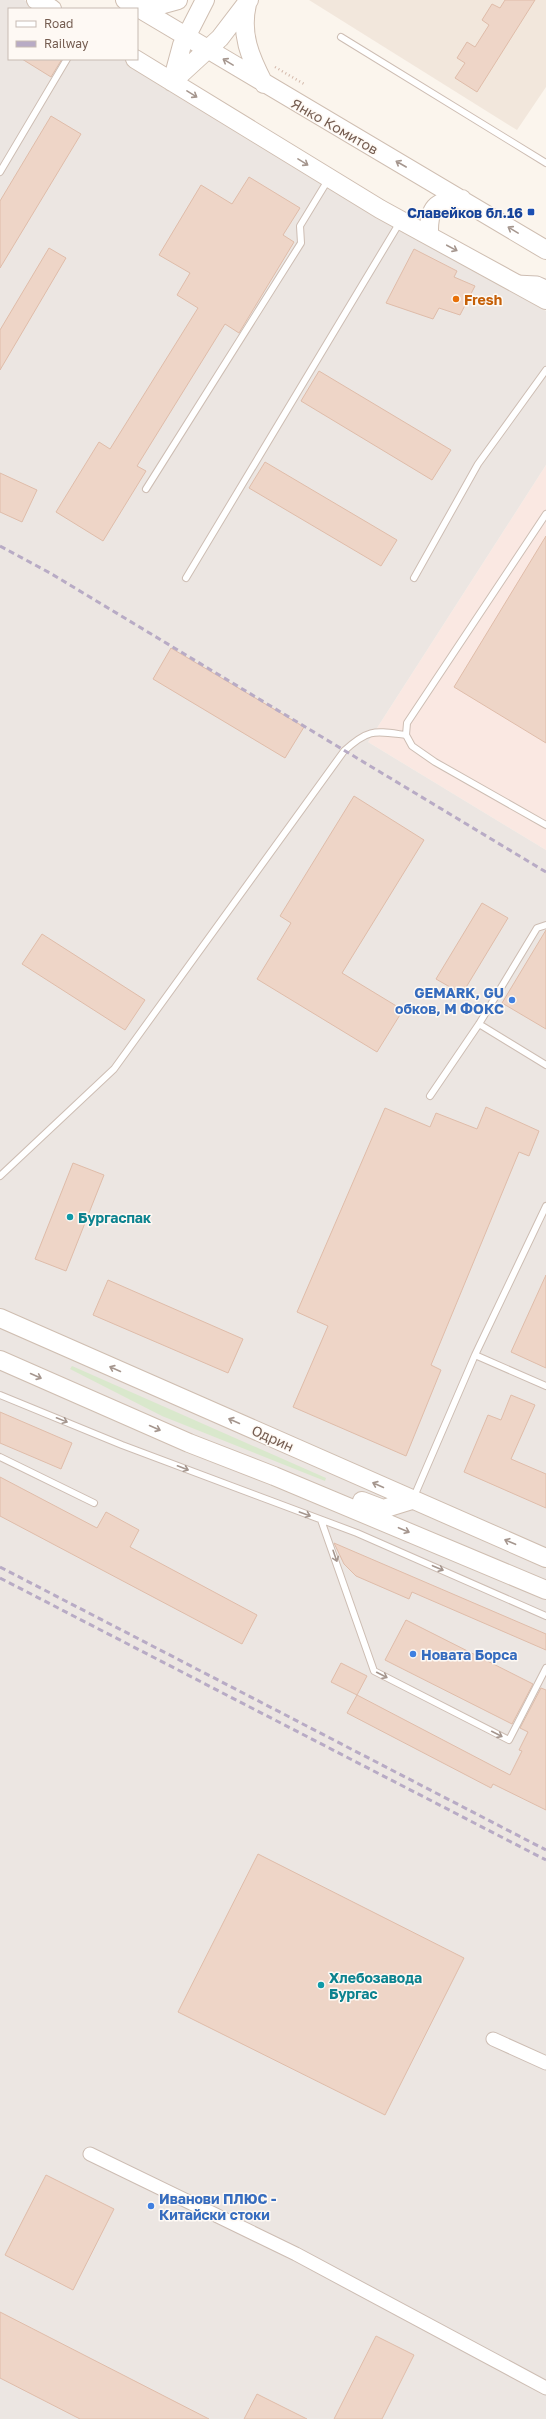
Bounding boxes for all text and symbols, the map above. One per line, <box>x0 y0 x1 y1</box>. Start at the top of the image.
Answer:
legend <box>8 8 138 60</box>
text: Road <box>44 16 73 31</box>
text: Railway <box>44 36 89 51</box>
one-way arrow <box>222 58 234 66</box>
one-way arrow <box>186 90 197 98</box>
street label: Янко Комитов <box>289 94 381 158</box>
one-way arrow <box>297 158 308 166</box>
one-way arrow <box>395 159 407 167</box>
place label: Славейков бл.16 <box>407 204 523 221</box>
marker: Славейков бл.16 <box>526 207 536 217</box>
one-way arrow <box>508 226 519 234</box>
one-way arrow <box>445 245 457 252</box>
place label: Fresh <box>464 291 502 308</box>
marker: Fresh <box>451 294 461 304</box>
place label: GEMARK, GU обков, М ФОКС <box>395 984 504 1017</box>
marker: GEMARK, GU обков, М ФОКС <box>507 995 517 1005</box>
place label: Бургаспак <box>78 1209 151 1226</box>
marker: Бургаспак <box>65 1212 75 1222</box>
one-way arrow <box>109 1364 121 1372</box>
one-way arrow <box>29 1372 41 1380</box>
one-way arrow <box>56 1417 68 1424</box>
one-way arrow <box>228 1417 240 1424</box>
street label: Одрин <box>249 1421 297 1455</box>
one-way arrow <box>148 1425 160 1432</box>
one-way arrow <box>177 1464 189 1472</box>
one-way arrow <box>372 1481 384 1488</box>
one-way arrow <box>298 1510 310 1518</box>
one-way arrow <box>398 1527 410 1535</box>
one-way arrow <box>505 1538 517 1545</box>
one-way arrow <box>331 1550 339 1562</box>
one-way arrow <box>431 1565 443 1572</box>
place label: Новата Борса <box>421 1646 517 1663</box>
marker: Новата Борса <box>408 1649 418 1659</box>
one-way arrow <box>376 1672 388 1679</box>
one-way arrow <box>491 1731 503 1739</box>
place label: Хлебозавода Бургас <box>329 1969 422 2002</box>
marker: Хлебозавода Бургас <box>316 1980 326 1990</box>
place label: Иванови ПЛЮС - Китайски стоки <box>159 2190 276 2223</box>
marker: Иванови ПЛЮС - Китайски стоки <box>146 2201 156 2211</box>

